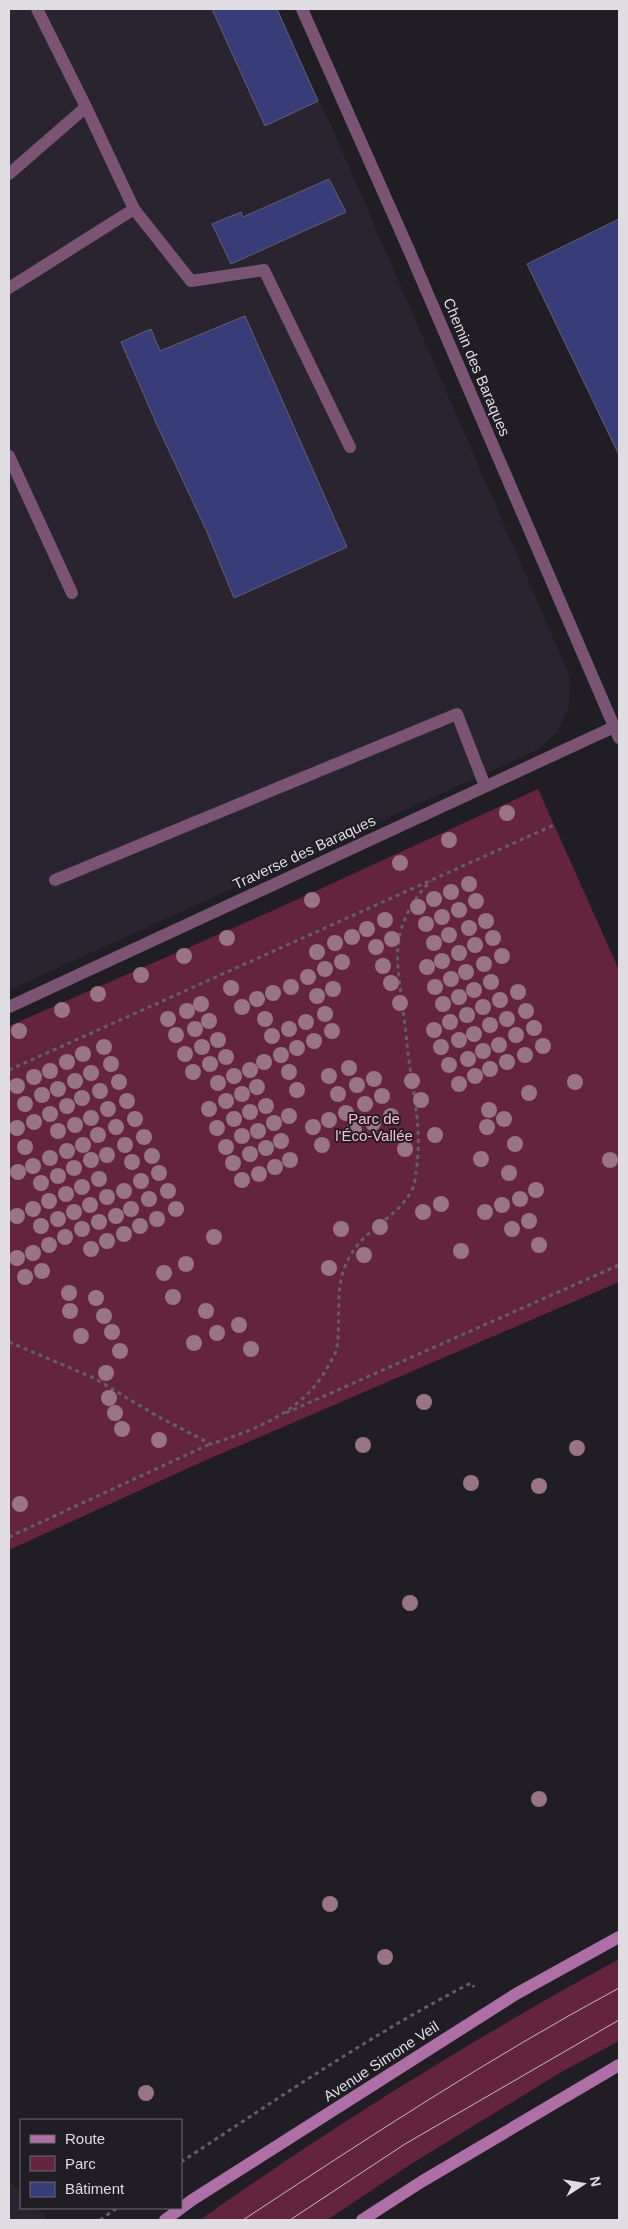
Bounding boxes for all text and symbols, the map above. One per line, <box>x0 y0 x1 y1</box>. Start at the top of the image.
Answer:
street label: Chemin des Baraques <box>440 295 514 439</box>
street label: Traverse des Baraques <box>230 811 378 893</box>
park label: Parc de l'Éco-Vallée <box>335 1110 413 1144</box>
street label: Avenue Simone Veil <box>320 2017 442 2105</box>
legend <box>20 2119 182 2209</box>
text: Route <box>65 2130 105 2147</box>
text: Parc <box>65 2155 96 2172</box>
north arrow <box>558 2159 608 2209</box>
text: N <box>587 2175 605 2188</box>
text: Bâtiment <box>65 2180 125 2197</box>

